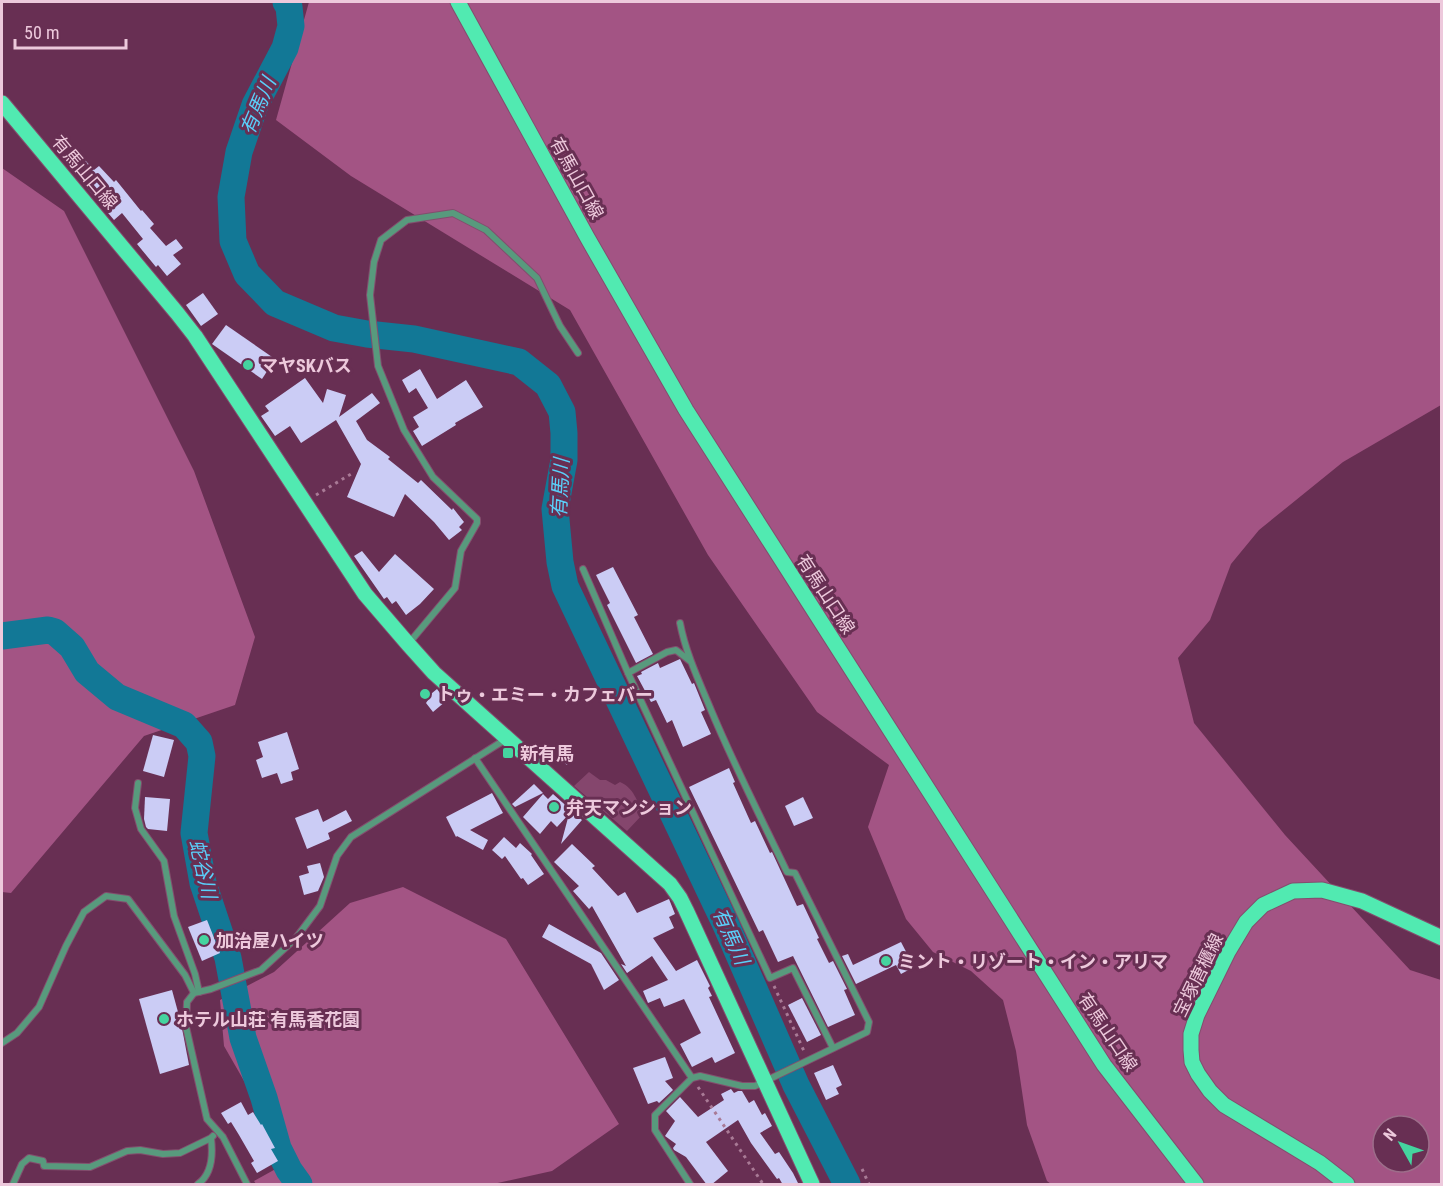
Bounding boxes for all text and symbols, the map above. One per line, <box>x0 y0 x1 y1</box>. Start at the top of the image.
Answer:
scale bar <box>15 12 126 50</box>
text: 50 m <box>24 22 59 43</box>
water label: 有馬川 <box>235 72 282 138</box>
street label: 有馬山口線 <box>48 131 122 213</box>
street label: 有馬山口線 <box>546 134 608 222</box>
place label: マヤSKバス <box>260 355 352 376</box>
marker: マヤSKバス <box>241 358 255 372</box>
water label: 有馬川 <box>546 455 574 519</box>
street label: 有馬山口線 <box>793 551 859 637</box>
place label: トゥ・エミー・カフェバー <box>437 684 653 705</box>
marker: トゥ・エミー・カフェバー <box>418 687 432 701</box>
place label: 新有馬 <box>520 743 574 764</box>
marker: 新有馬 <box>501 746 515 760</box>
place label: 弁天マンション <box>566 797 692 818</box>
marker: 弁天マンション <box>547 800 561 814</box>
water label: 蛇谷川 <box>185 837 222 903</box>
water label: 有馬川 <box>708 904 755 970</box>
place label: 加治屋ハイツ <box>216 930 324 951</box>
street label: 宝塚唐櫃線 <box>1169 930 1227 1020</box>
marker: 加治屋ハイツ <box>197 933 211 947</box>
place label: ミント・リゾート・イン・アリマ <box>898 951 1168 972</box>
marker: ミント・リゾート・イン・アリマ <box>879 954 893 968</box>
street label: 有馬山口線 <box>1074 989 1142 1075</box>
place label: ホテル山荘 有馬香花園 <box>176 1009 360 1030</box>
marker: ホテル山荘 有馬香花園 <box>157 1012 171 1026</box>
north arrow <box>1371 1114 1431 1174</box>
text: N <box>1379 1125 1400 1145</box>

